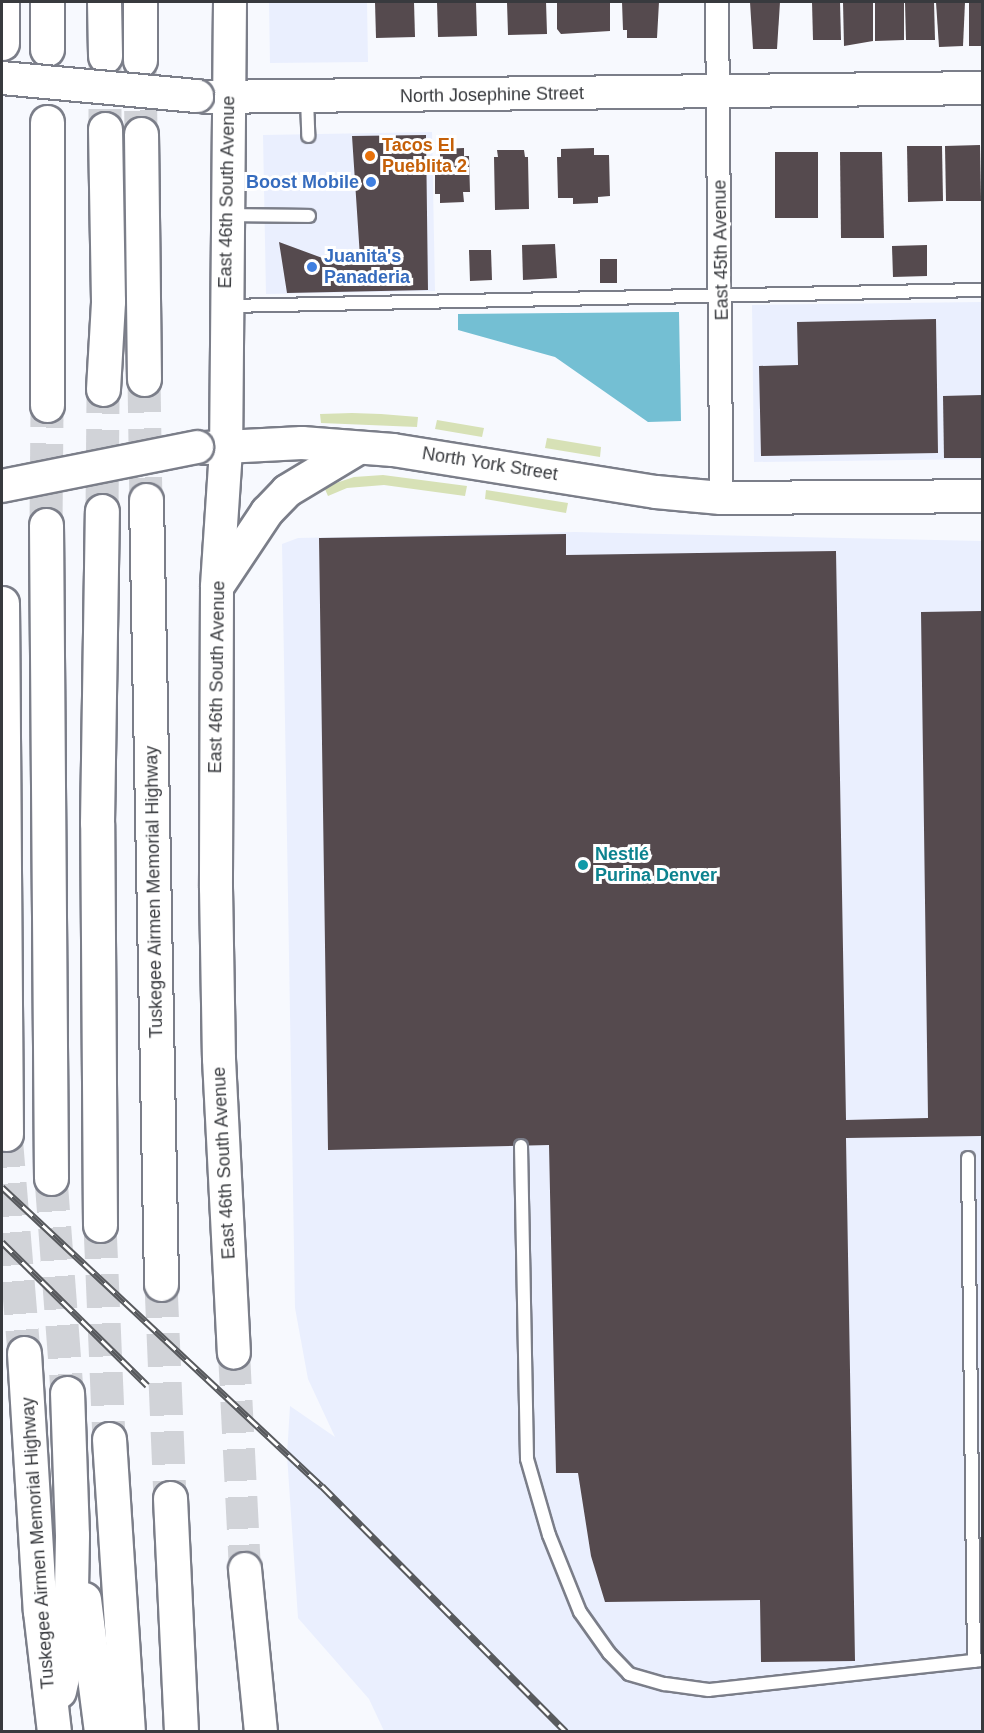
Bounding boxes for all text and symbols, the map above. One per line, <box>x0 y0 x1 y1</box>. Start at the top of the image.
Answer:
street label: North Josephine Street <box>400 83 584 107</box>
street label: East 46th South Avenue <box>215 95 239 289</box>
place label: Tacos El Pueblita 2 <box>382 135 467 178</box>
marker: Tacos El Pueblita 2 <box>363 149 377 163</box>
place label: Boost Mobile <box>246 171 359 193</box>
marker: Boost Mobile <box>364 175 378 189</box>
street label: East 45th Avenue <box>709 179 733 321</box>
place label: Juanita's Panaderia <box>324 246 410 288</box>
marker: Juanita's Panaderia <box>305 260 319 274</box>
street label: North York Street <box>420 443 560 485</box>
street label: East 46th South Avenue <box>205 580 229 774</box>
street label: Tuskegee Airmen Memorial Highway <box>141 745 167 1039</box>
place label: Nestlé Purina Denver <box>595 844 717 886</box>
marker: Nestlé Purina Denver <box>576 858 590 872</box>
street label: East 46th South Avenue <box>208 1066 240 1260</box>
street label: Tuskegee Airmen Memorial Highway <box>17 1396 59 1690</box>

